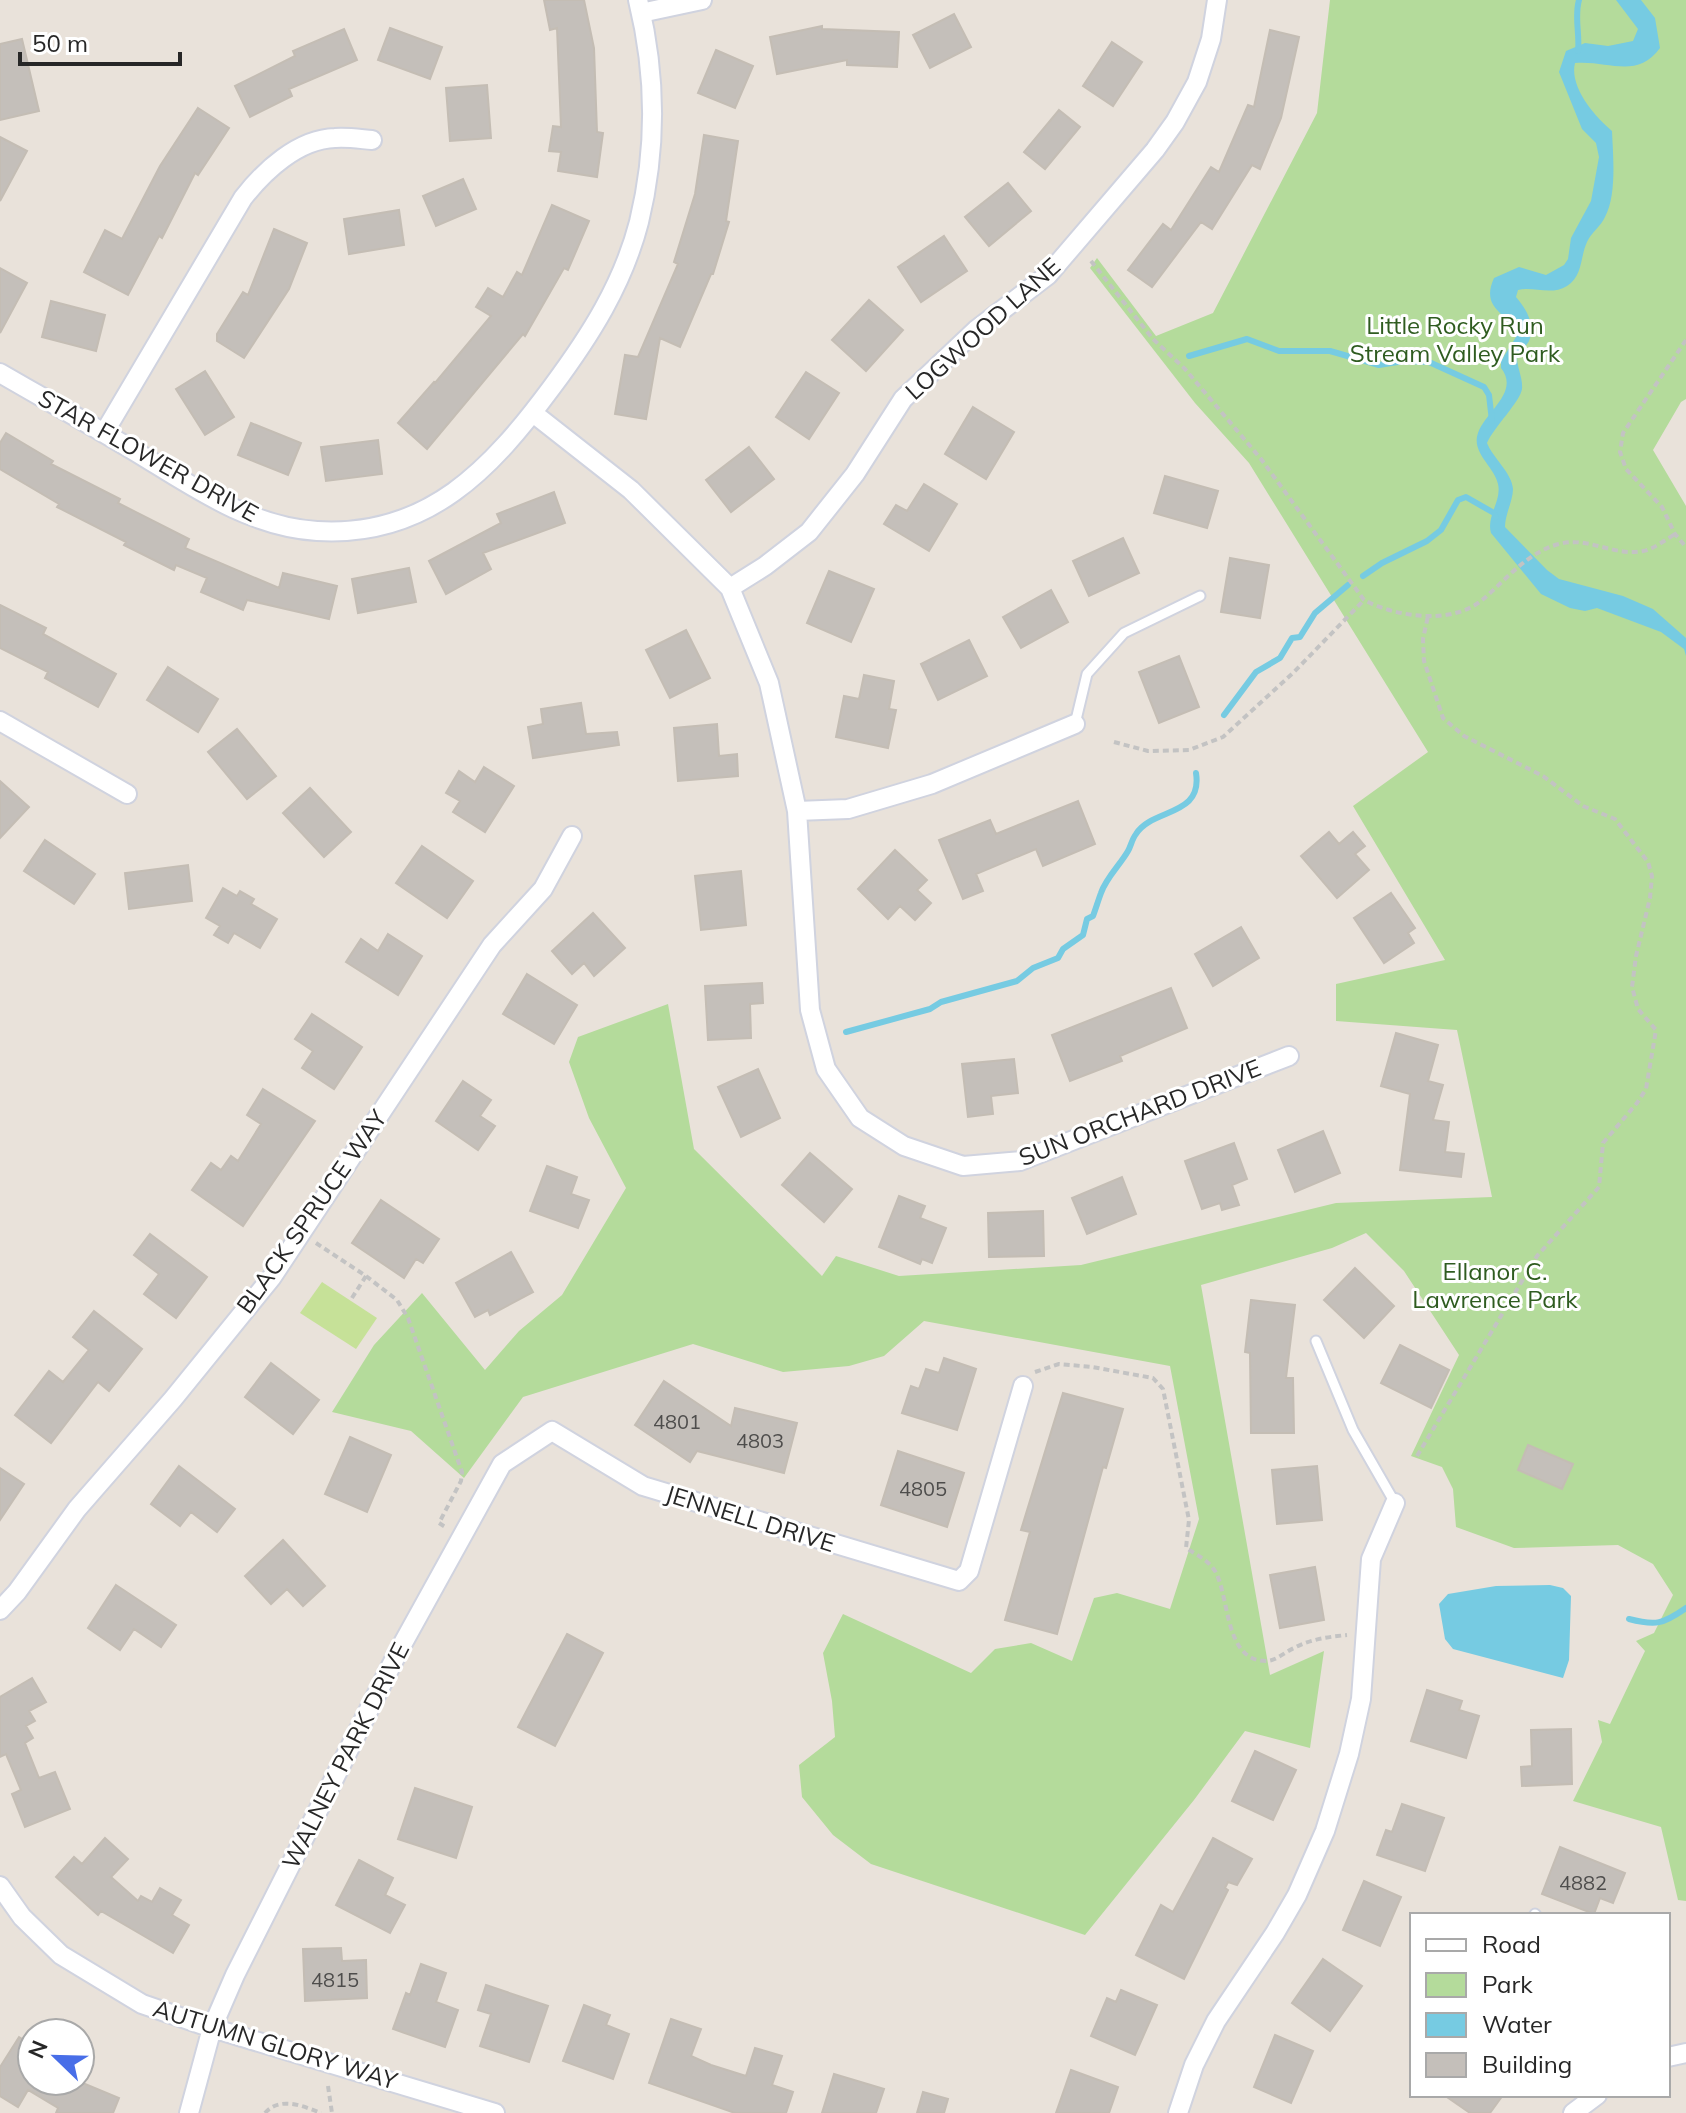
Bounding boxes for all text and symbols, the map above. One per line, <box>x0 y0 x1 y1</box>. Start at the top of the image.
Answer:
scale bar <box>20 16 180 66</box>
text: 50 m <box>32 28 88 58</box>
street label: LOGWOOD LANE <box>899 251 1066 406</box>
park label: Little Rocky Run Stream Valley Park <box>1350 310 1561 368</box>
street label: STAR FLOWER DRIVE <box>33 382 264 528</box>
street label: SUN ORCHARD DRIVE <box>1015 1052 1265 1172</box>
street label: BLACK SPRUCE WAY <box>230 1103 393 1319</box>
park label: Ellanor C. Lawrence Park <box>1412 1256 1578 1314</box>
house number: 4801 <box>653 1409 701 1434</box>
house number: 4803 <box>736 1428 784 1453</box>
house number: 4805 <box>899 1476 947 1501</box>
street label: JENNELL DRIVE <box>662 1478 839 1558</box>
street label: WALNEY PARK DRIVE <box>275 1637 415 1874</box>
house number: 4882 <box>1559 1870 1607 1895</box>
legend <box>1410 1913 1670 2097</box>
text: Road <box>1482 1929 1541 1959</box>
house number: 4815 <box>311 1967 359 1992</box>
text: Park <box>1482 1969 1533 1999</box>
street label: AUTUMN GLORY WAY <box>150 1993 401 2096</box>
text: Water <box>1482 2009 1552 2039</box>
north arrow <box>16 2017 96 2097</box>
text: N <box>21 2036 54 2062</box>
text: Building <box>1482 2049 1572 2079</box>

